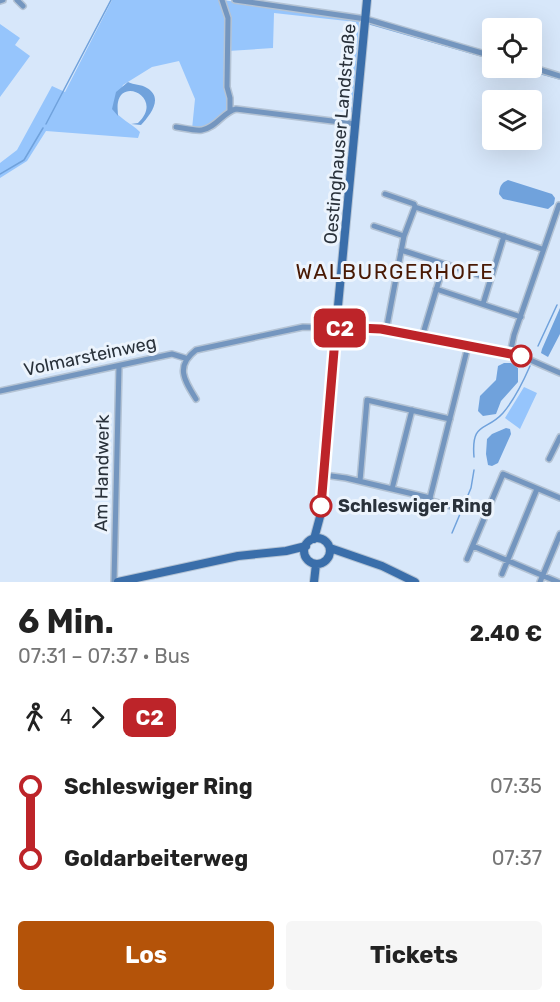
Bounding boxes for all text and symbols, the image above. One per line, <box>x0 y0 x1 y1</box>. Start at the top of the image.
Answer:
map controls <box>482 18 542 150</box>
button: locate <box>482 18 542 78</box>
street label: Oestinghauser Landstraße <box>319 23 361 245</box>
button: layers <box>482 90 542 150</box>
district label: WALBURGERHOFE <box>295 259 495 284</box>
line badge: C2 <box>313 308 367 348</box>
text: C2 <box>326 316 354 341</box>
street label: Volmarsteinweg <box>22 331 158 381</box>
unlabelled marker <box>510 345 532 367</box>
street label: Am Handwerk <box>90 413 114 532</box>
marker: Schleswiger Ring <box>310 495 332 517</box>
place label: Schleswiger Ring <box>338 495 492 517</box>
text: 6 Min. <box>18 602 114 641</box>
text: 2.40 € <box>470 620 542 647</box>
text: 07:31 – 07:37 · Bus <box>18 644 190 668</box>
icon: walk <box>18 701 51 734</box>
icon: forward <box>81 701 114 734</box>
text: 4 <box>60 705 72 729</box>
text: C2 <box>135 705 164 730</box>
text: Schleswiger Ring <box>64 773 253 800</box>
text: 07:35 <box>490 774 542 798</box>
text: Goldarbeiterweg <box>64 845 248 872</box>
text: 07:37 <box>492 846 542 870</box>
button: Los <box>18 921 274 990</box>
button: Tickets <box>286 921 542 990</box>

